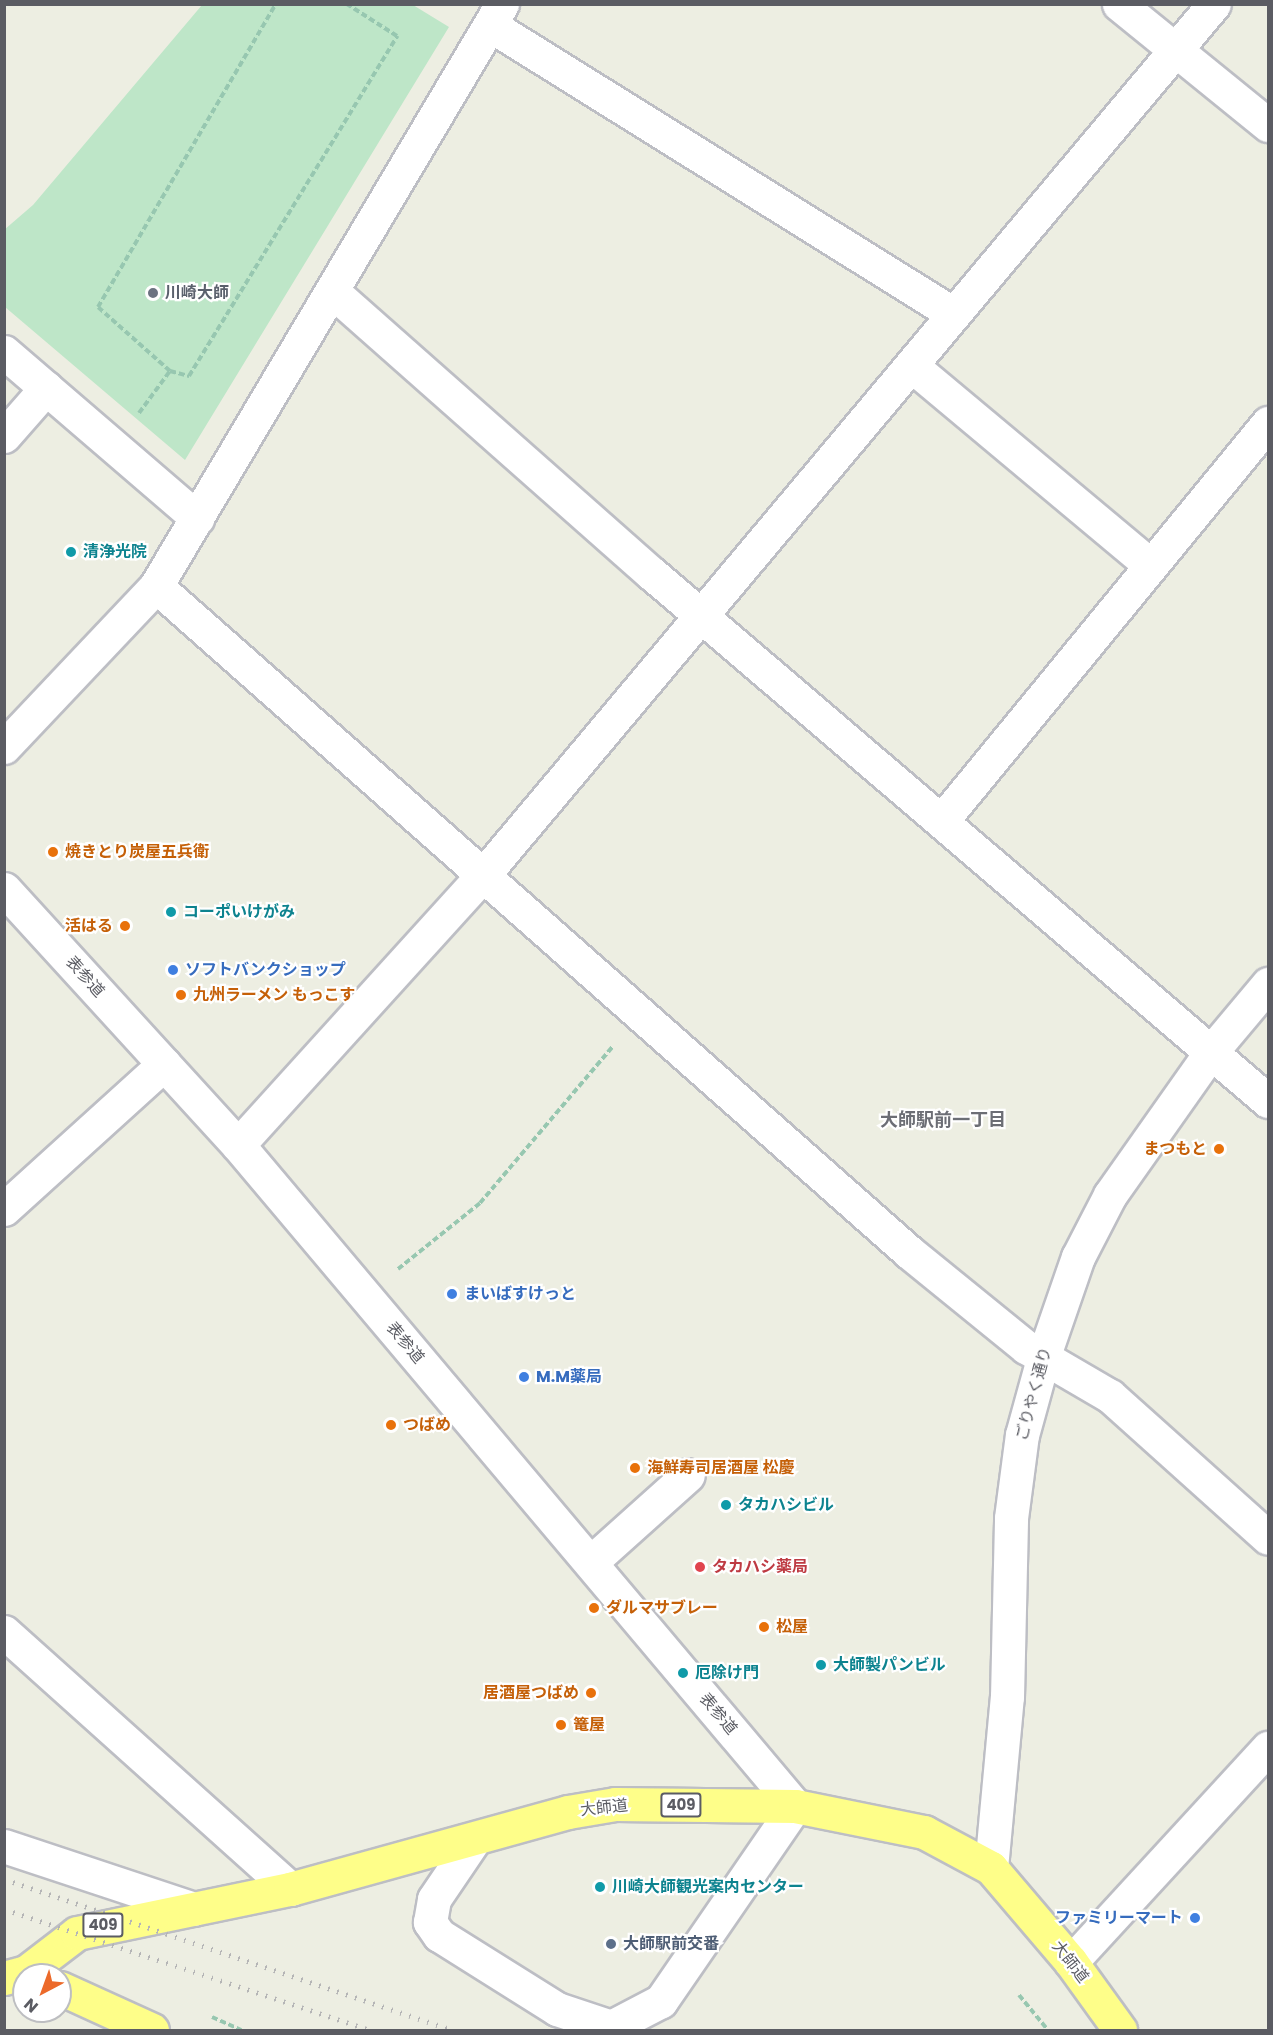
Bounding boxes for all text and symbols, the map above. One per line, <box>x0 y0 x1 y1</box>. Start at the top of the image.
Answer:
place label: 川崎大師 <box>165 283 229 303</box>
marker: 川崎大師 <box>146 286 160 300</box>
place label: 清浄光院 <box>83 542 147 562</box>
marker: 清浄光院 <box>64 545 78 559</box>
place label: 焼きとり炭屋五兵衛 <box>65 842 209 862</box>
marker: 焼きとり炭屋五兵衛 <box>46 845 60 859</box>
place label: コーポいけがみ <box>183 902 295 922</box>
marker: コーポいけがみ <box>164 905 178 919</box>
place label: 活はる <box>65 916 113 936</box>
marker: 活はる <box>118 919 132 933</box>
street label: 表参道 <box>62 953 108 1001</box>
place label: ソフトバンクショップ <box>185 960 345 980</box>
marker: ソフトバンクショップ <box>166 963 180 977</box>
place label: 九州ラーメン もっこす <box>193 985 356 1005</box>
marker: 九州ラーメン もっこす <box>174 988 188 1002</box>
district label: 大師駅前一丁目 <box>880 1109 1006 1131</box>
place label: まつもと <box>1143 1139 1207 1159</box>
marker: まつもと <box>1212 1142 1226 1156</box>
place label: まいばすけっと <box>464 1284 576 1304</box>
marker: まいばすけっと <box>445 1287 459 1301</box>
street label: 表参道 <box>382 1318 428 1368</box>
street label: ごりやく通り <box>1012 1345 1056 1443</box>
place label: M.M薬局 <box>536 1367 602 1387</box>
marker: M.M薬局 <box>517 1370 531 1384</box>
place label: つばめ <box>403 1415 451 1435</box>
marker: つばめ <box>384 1418 398 1432</box>
place label: 海鮮寿司居酒屋 松慶 <box>647 1458 794 1478</box>
marker: 海鮮寿司居酒屋 松慶 <box>628 1461 642 1475</box>
place label: タカハシビル <box>738 1495 834 1515</box>
marker: タカハシビル <box>719 1498 733 1512</box>
place label: タカハシ薬局 <box>712 1557 808 1577</box>
marker: タカハシ薬局 <box>693 1560 707 1574</box>
place label: ダルマサブレー <box>606 1598 718 1618</box>
marker: ダルマサブレー <box>587 1601 601 1615</box>
place label: 松屋 <box>776 1617 808 1637</box>
marker: 松屋 <box>757 1620 771 1634</box>
place label: 大師製パンビル <box>833 1655 945 1675</box>
marker: 大師製パンビル <box>814 1658 828 1672</box>
place label: 厄除け門 <box>695 1663 759 1683</box>
marker: 厄除け門 <box>676 1666 690 1680</box>
place label: 居酒屋つばめ <box>483 1683 579 1703</box>
marker: 居酒屋つばめ <box>584 1686 598 1700</box>
street label: 表参道 <box>695 1689 741 1739</box>
place label: 篭屋 <box>573 1715 605 1735</box>
marker: 篭屋 <box>554 1718 568 1732</box>
road number: 409 <box>660 1793 702 1817</box>
street label: 大師道 <box>579 1796 629 1820</box>
place label: 川崎大師観光案内センター <box>612 1877 804 1897</box>
marker: 川崎大師観光案内センター <box>593 1880 607 1894</box>
place label: ファミリーマート <box>1055 1908 1183 1928</box>
marker: ファミリーマート <box>1188 1911 1202 1925</box>
road number: 409 <box>82 1913 124 1937</box>
place label: 大師駅前交番 <box>623 1934 719 1954</box>
marker: 大師駅前交番 <box>604 1937 618 1951</box>
street label: 大師道 <box>1048 1937 1092 1987</box>
north arrow <box>12 1963 72 2023</box>
text: N <box>19 1993 43 2018</box>

